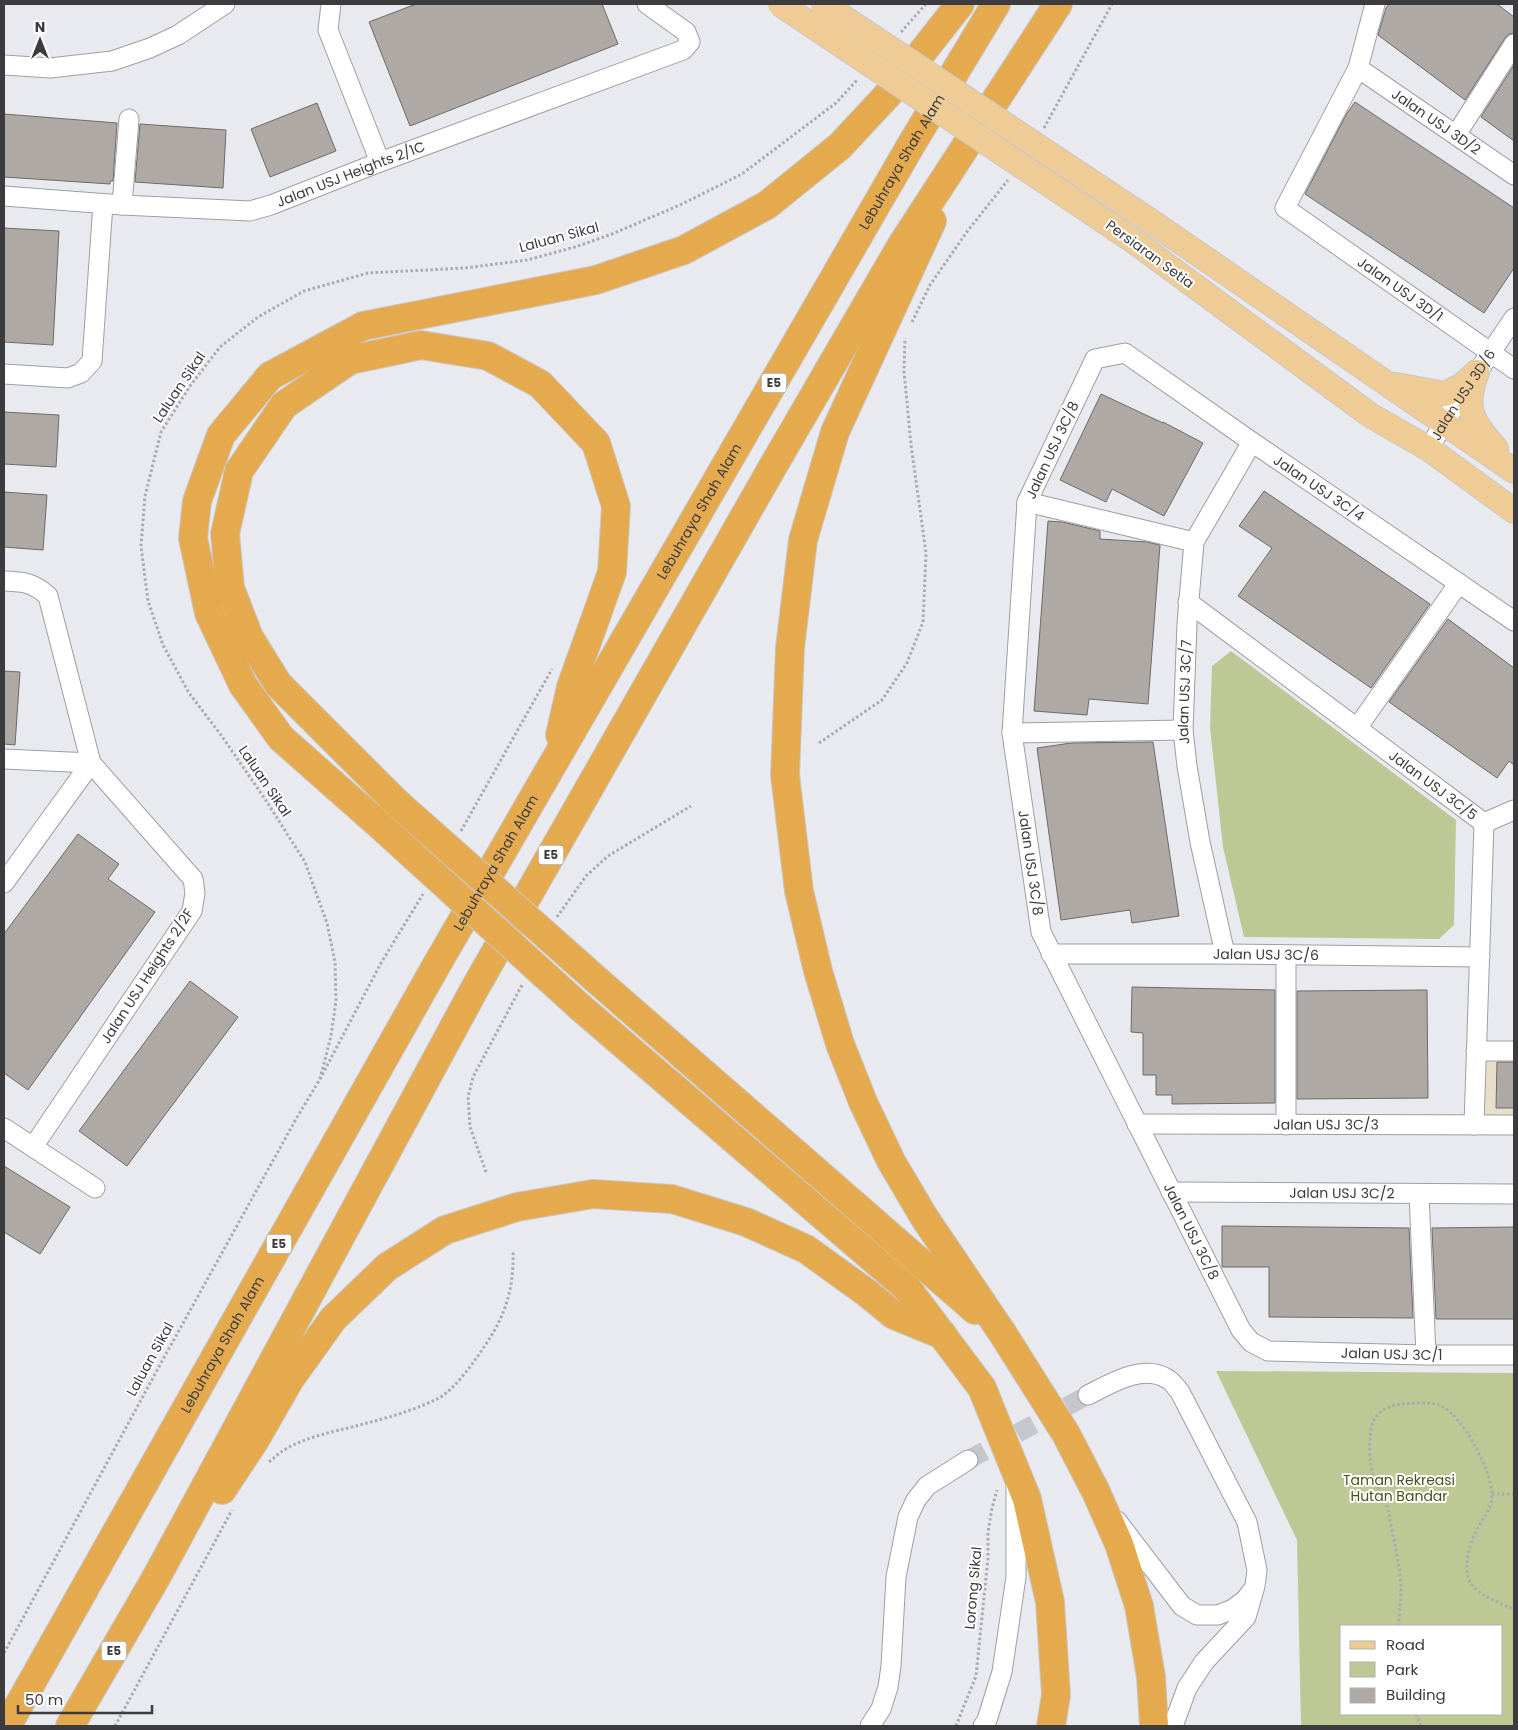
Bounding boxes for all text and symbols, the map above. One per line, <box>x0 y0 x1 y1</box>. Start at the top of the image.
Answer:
north arrow <box>15 15 65 65</box>
text: N <box>35 17 45 37</box>
street label: Jalan USJ 3D/2 <box>1388 84 1485 159</box>
street label: Lebuhraya Shah Alam <box>854 90 949 233</box>
street label: Jalan USJ Heights 2/1C <box>274 136 428 212</box>
street label: Persiaran Setia <box>1102 215 1198 293</box>
street label: Laluan Sikal <box>517 217 601 257</box>
street label: Jalan USJ 3D/1 <box>1353 252 1447 326</box>
street label: Jalan USJ 3D/6 <box>1426 345 1500 444</box>
street label: Laluan Sikal <box>148 347 210 427</box>
road number: E5 <box>762 373 786 392</box>
street label: Jalan USJ 3C/8 <box>1021 398 1084 502</box>
street label: Lebuhraya Shah Alam <box>652 440 746 583</box>
street label: Jalan USJ 3C/4 <box>1270 450 1369 526</box>
street label: Jalan USJ 3C/7 <box>1173 639 1196 745</box>
street label: Laluan Sikal <box>234 741 296 821</box>
street label: Jalan USJ 3C/5 <box>1385 745 1482 825</box>
street label: Lebuhraya Shah Alam <box>448 791 543 934</box>
street label: Jalan USJ 3C/8 <box>1013 809 1048 917</box>
road number: E5 <box>538 846 564 864</box>
street label: Jalan USJ Heights 2/2F <box>96 905 198 1047</box>
street label: Jalan USJ 3C/6 <box>1213 944 1319 965</box>
street label: Jalan USJ 3C/3 <box>1273 1114 1379 1135</box>
street label: Jalan USJ 3C/8 <box>1159 1180 1224 1283</box>
street label: Jalan USJ 3C/2 <box>1289 1183 1395 1203</box>
road number: E5 <box>266 1234 292 1254</box>
street label: Lebuhraya Shah Alam <box>176 1273 269 1417</box>
street label: Laluan Sikal <box>121 1318 179 1400</box>
street label: Jalan USJ 3C/1 <box>1341 1343 1443 1365</box>
park label: Taman Rekreasi Hutan Bandar <box>1343 1470 1455 1506</box>
street label: Lorong Sikal <box>959 1546 987 1630</box>
legend <box>1340 1625 1503 1715</box>
text: Road <box>1386 1634 1425 1655</box>
road number: E5 <box>102 1642 126 1660</box>
text: Park <box>1386 1659 1418 1680</box>
scale bar <box>18 1682 151 1714</box>
text: Building <box>1386 1684 1446 1705</box>
text: 50 m <box>25 1689 63 1710</box>

